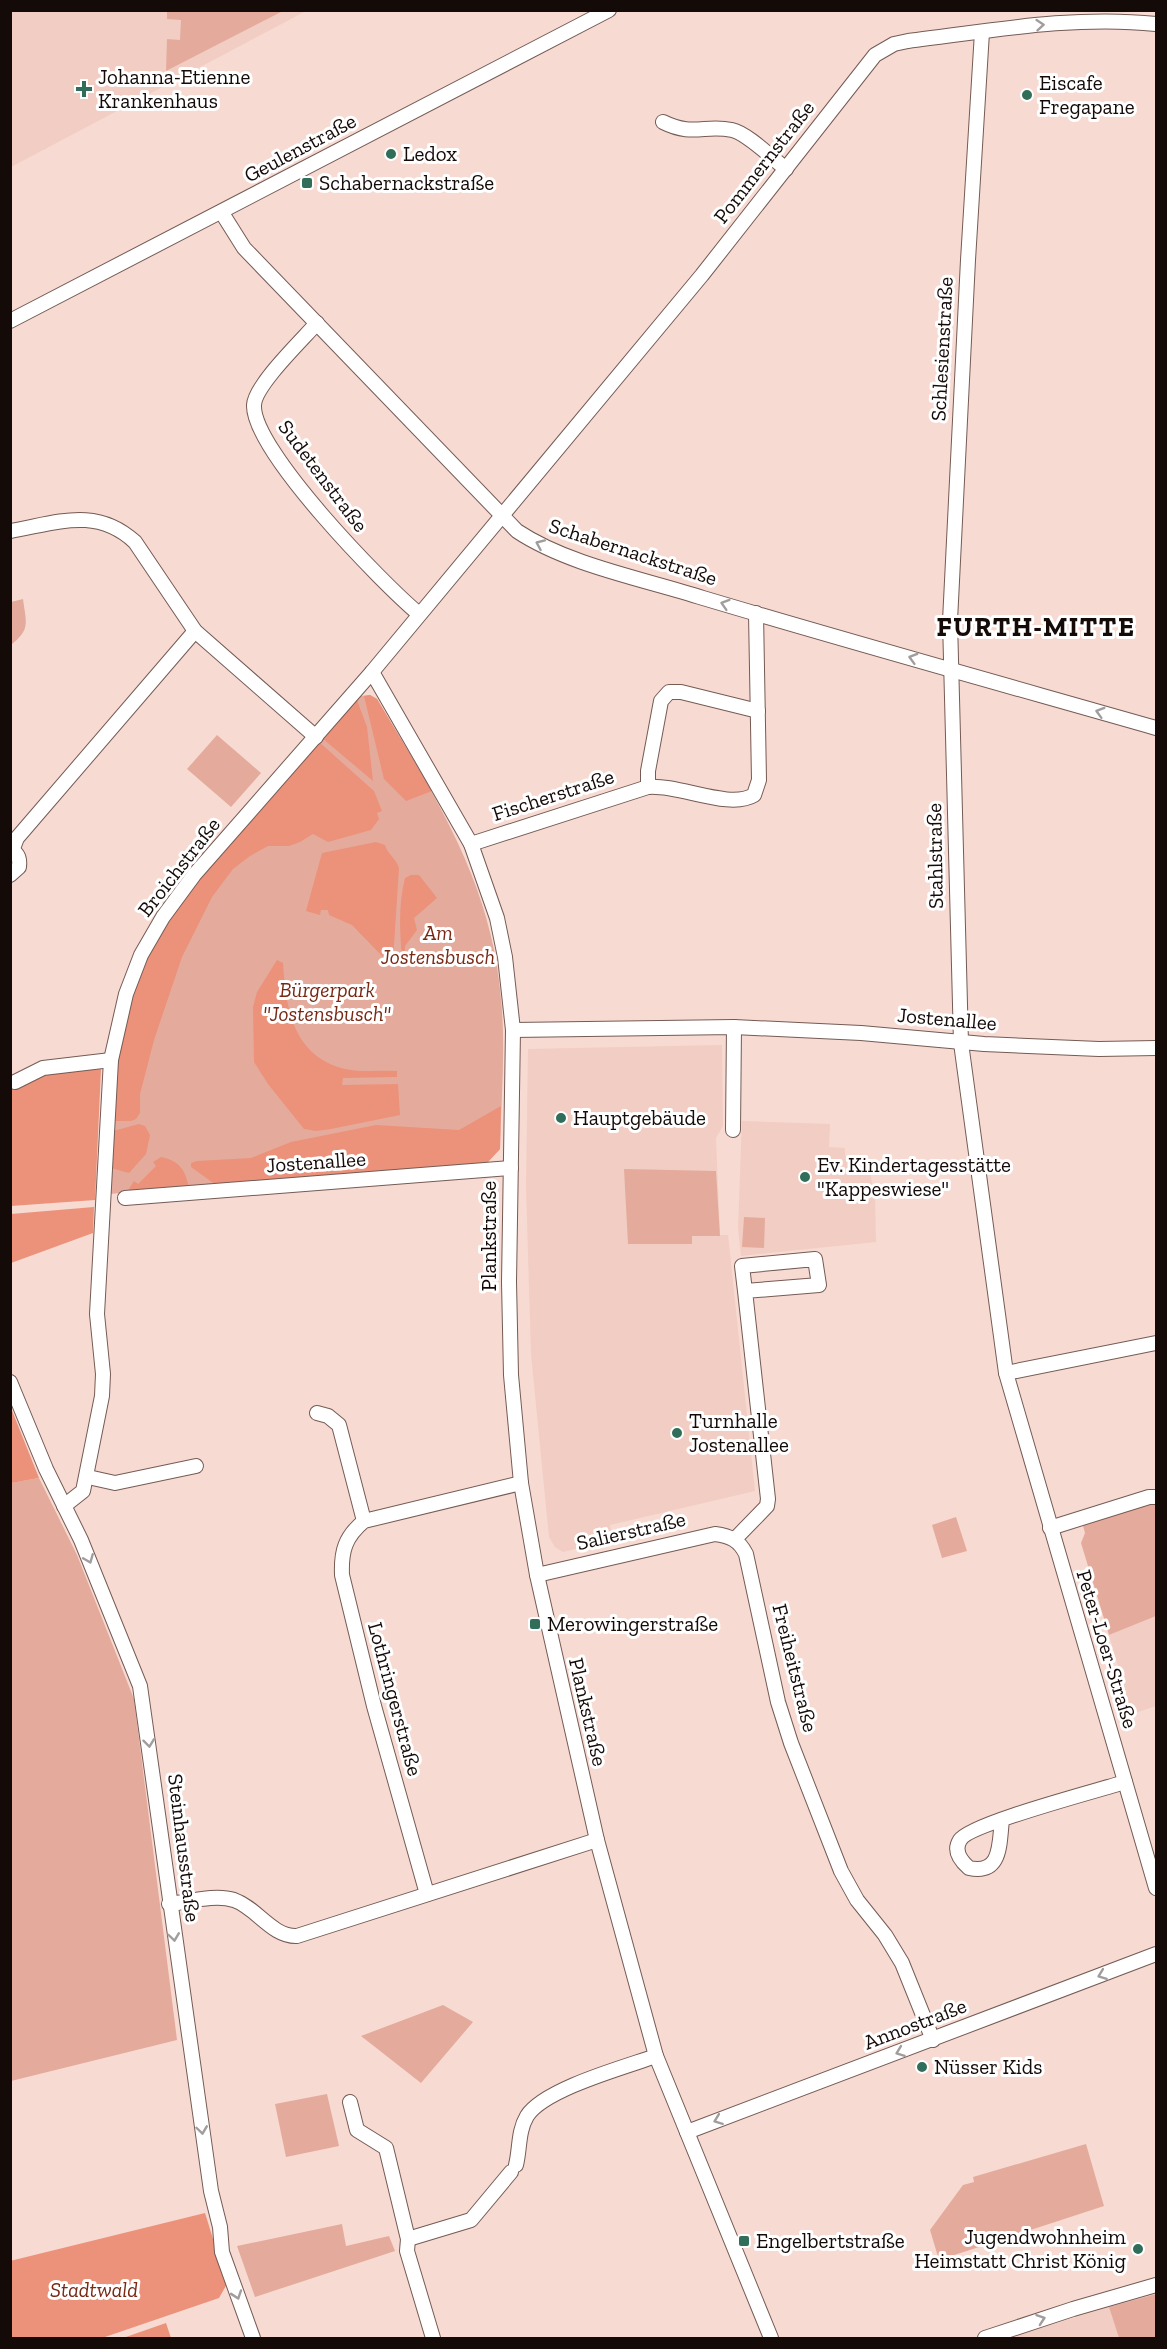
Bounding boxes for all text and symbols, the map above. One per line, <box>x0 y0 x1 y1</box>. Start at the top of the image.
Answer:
one-way arrow <box>1036 19 1045 32</box>
place label: Johanna-Etienne Krankenhaus <box>98 64 250 113</box>
place label: Eiscafe Fregapane <box>1039 70 1135 119</box>
marker: Johanna-Etienne Krankenhaus <box>75 80 93 98</box>
marker: Eiscafe Fregapane <box>1020 88 1034 102</box>
street label: Pommernstraße <box>708 95 819 228</box>
street label: Geulenstraße <box>240 108 360 188</box>
place label: Ledox <box>403 141 457 166</box>
marker: Ledox <box>384 147 398 161</box>
place label: Schabernackstraße <box>319 170 494 195</box>
marker: Schabernackstraße <box>300 176 314 190</box>
street label: Schlesienstraße <box>925 276 958 422</box>
street label: Sudetenstraße <box>273 415 374 537</box>
street label: Schabernackstraße <box>546 513 720 590</box>
one-way arrow <box>535 539 546 551</box>
one-way arrow <box>720 599 731 611</box>
district label: FURTH-MITTE <box>937 611 1135 643</box>
one-way arrow <box>908 653 919 665</box>
one-way arrow <box>1095 707 1106 719</box>
street label: Fischerstraße <box>489 763 617 826</box>
street label: Stahlstraße <box>921 803 948 909</box>
street label: Broichstraße <box>132 812 225 921</box>
park label: Am Jostensbusch <box>380 920 495 969</box>
park label: Bürgerpark "Jostensbusch" <box>263 977 391 1026</box>
street label: Jostenallee <box>896 1002 998 1035</box>
place label: Hauptgebäude <box>573 1105 706 1130</box>
marker: Hauptgebäude <box>554 1111 568 1125</box>
street label: Jostenallee <box>265 1146 367 1177</box>
place label: Ev. Kindertagesstätte "Kappeswiese" <box>817 1152 1011 1201</box>
marker: Ev. Kindertagesstätte "Kappeswiese" <box>798 1170 812 1184</box>
street label: Plankstraße <box>476 1181 501 1291</box>
place label: Turnhalle Jostenallee <box>689 1408 789 1457</box>
marker: Turnhalle Jostenallee <box>670 1426 684 1440</box>
street label: Salierstraße <box>574 1506 688 1555</box>
one-way arrow <box>81 1553 94 1564</box>
street label: Peter-Loer-Straße <box>1071 1567 1144 1731</box>
street label: Freiheitstraße <box>767 1601 824 1735</box>
place label: Merowingerstraße <box>547 1611 718 1636</box>
marker: Merowingerstraße <box>528 1617 542 1631</box>
street label: Lothringerstraße <box>363 1619 428 1779</box>
street label: Plankstraße <box>564 1655 613 1769</box>
one-way arrow <box>142 1739 155 1748</box>
street label: Steinhausstraße <box>163 1772 206 1924</box>
one-way arrow <box>167 1932 179 1941</box>
one-way arrow <box>1097 1967 1108 1980</box>
street label: Annostraße <box>860 1992 970 2055</box>
one-way arrow <box>895 2045 906 2057</box>
place label: Nüsser Kids <box>934 2054 1042 2079</box>
marker: Nüsser Kids <box>915 2060 929 2074</box>
one-way arrow <box>713 2113 723 2126</box>
one-way arrow <box>196 2125 208 2134</box>
place label: Jugendwohnheim Heimstatt Christ König <box>914 2224 1126 2273</box>
place label: Engelbertstraße <box>756 2228 905 2253</box>
marker: Engelbertstraße <box>737 2234 751 2248</box>
marker: Jugendwohnheim Heimstatt Christ König <box>1131 2242 1145 2256</box>
park label: Stadtwald <box>50 2277 138 2302</box>
one-way arrow <box>230 2289 243 2300</box>
one-way arrow <box>1035 2314 1045 2327</box>

